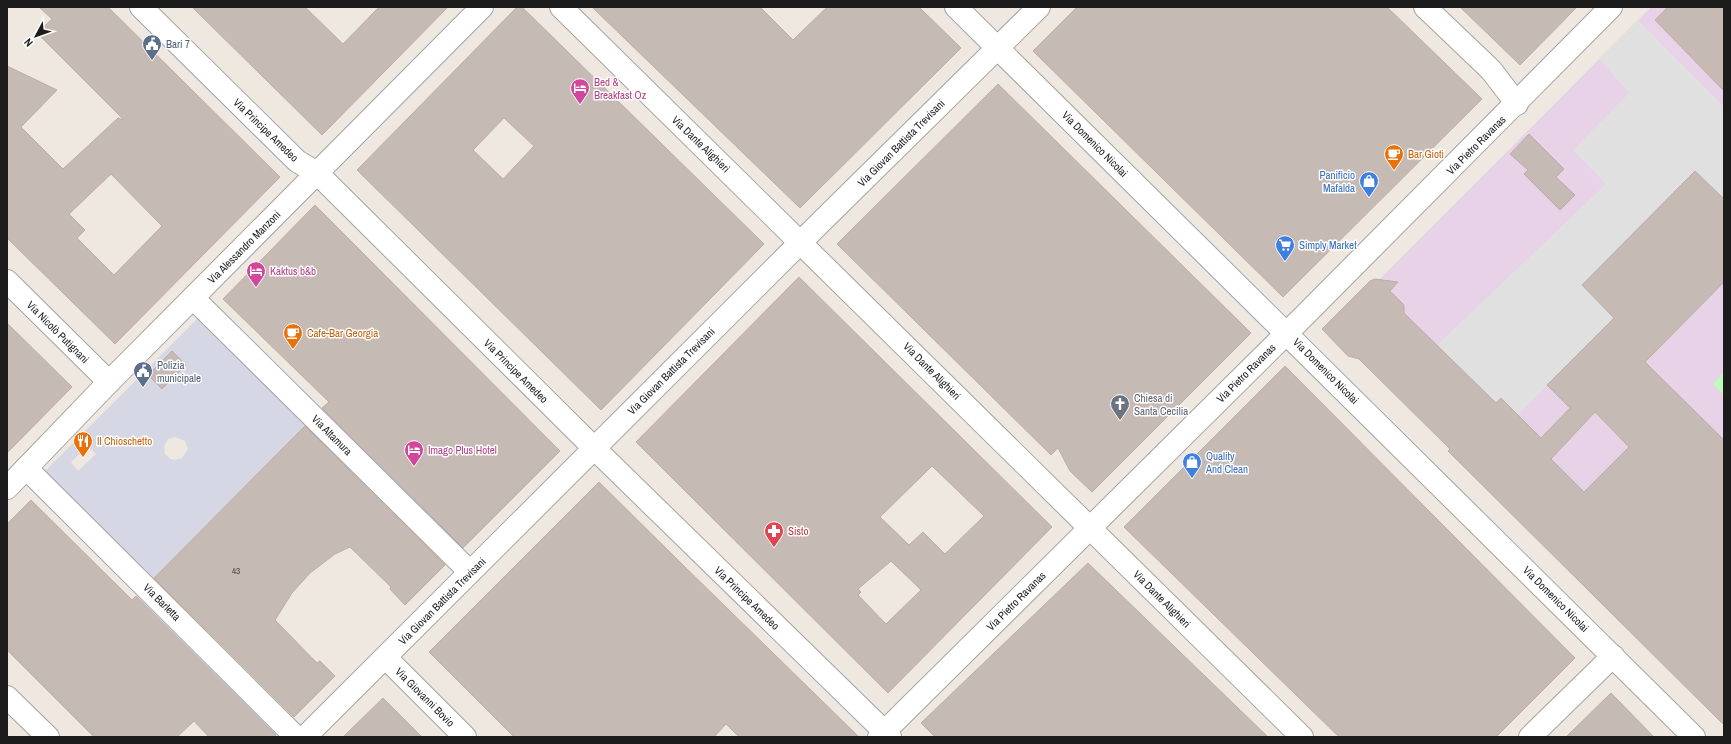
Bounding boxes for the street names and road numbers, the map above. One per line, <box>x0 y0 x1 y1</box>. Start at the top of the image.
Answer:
street label: Via Principe Amedeo <box>231 95 301 165</box>
street label: Via Giovan Battista Trevisani <box>854 96 948 190</box>
street label: Via Domenico Nicolai <box>1059 108 1131 180</box>
street label: Via Pietro Ravanas <box>1443 112 1509 178</box>
street label: Via Dante Alighieri <box>669 113 733 175</box>
street label: Via Alessandro Manzoni <box>205 208 283 286</box>
street label: Via Nicolò Putignani <box>24 298 92 366</box>
street label: Via Giovan Battista Trevisani <box>624 324 718 418</box>
street label: Via Domenico Nicolai <box>1290 335 1362 407</box>
street label: Via Principe Amedeo <box>481 336 551 406</box>
street label: Via Dante Alighieri <box>900 339 964 403</box>
street label: Via Pietro Ravanas <box>1213 340 1279 406</box>
street label: Via Altamura <box>309 412 355 458</box>
street label: Via Giovan Battista Trevisani <box>395 554 489 648</box>
street label: Via Principe Amedeo <box>712 563 782 633</box>
street label: Via Domenico Nicolai <box>1520 563 1592 635</box>
street label: Via Dante Alighieri <box>1130 567 1194 631</box>
street label: Via Pietro Ravanas <box>983 568 1049 634</box>
street label: Via Barletta <box>140 580 184 624</box>
street label: Via Giovanni Bovio <box>392 664 458 730</box>

